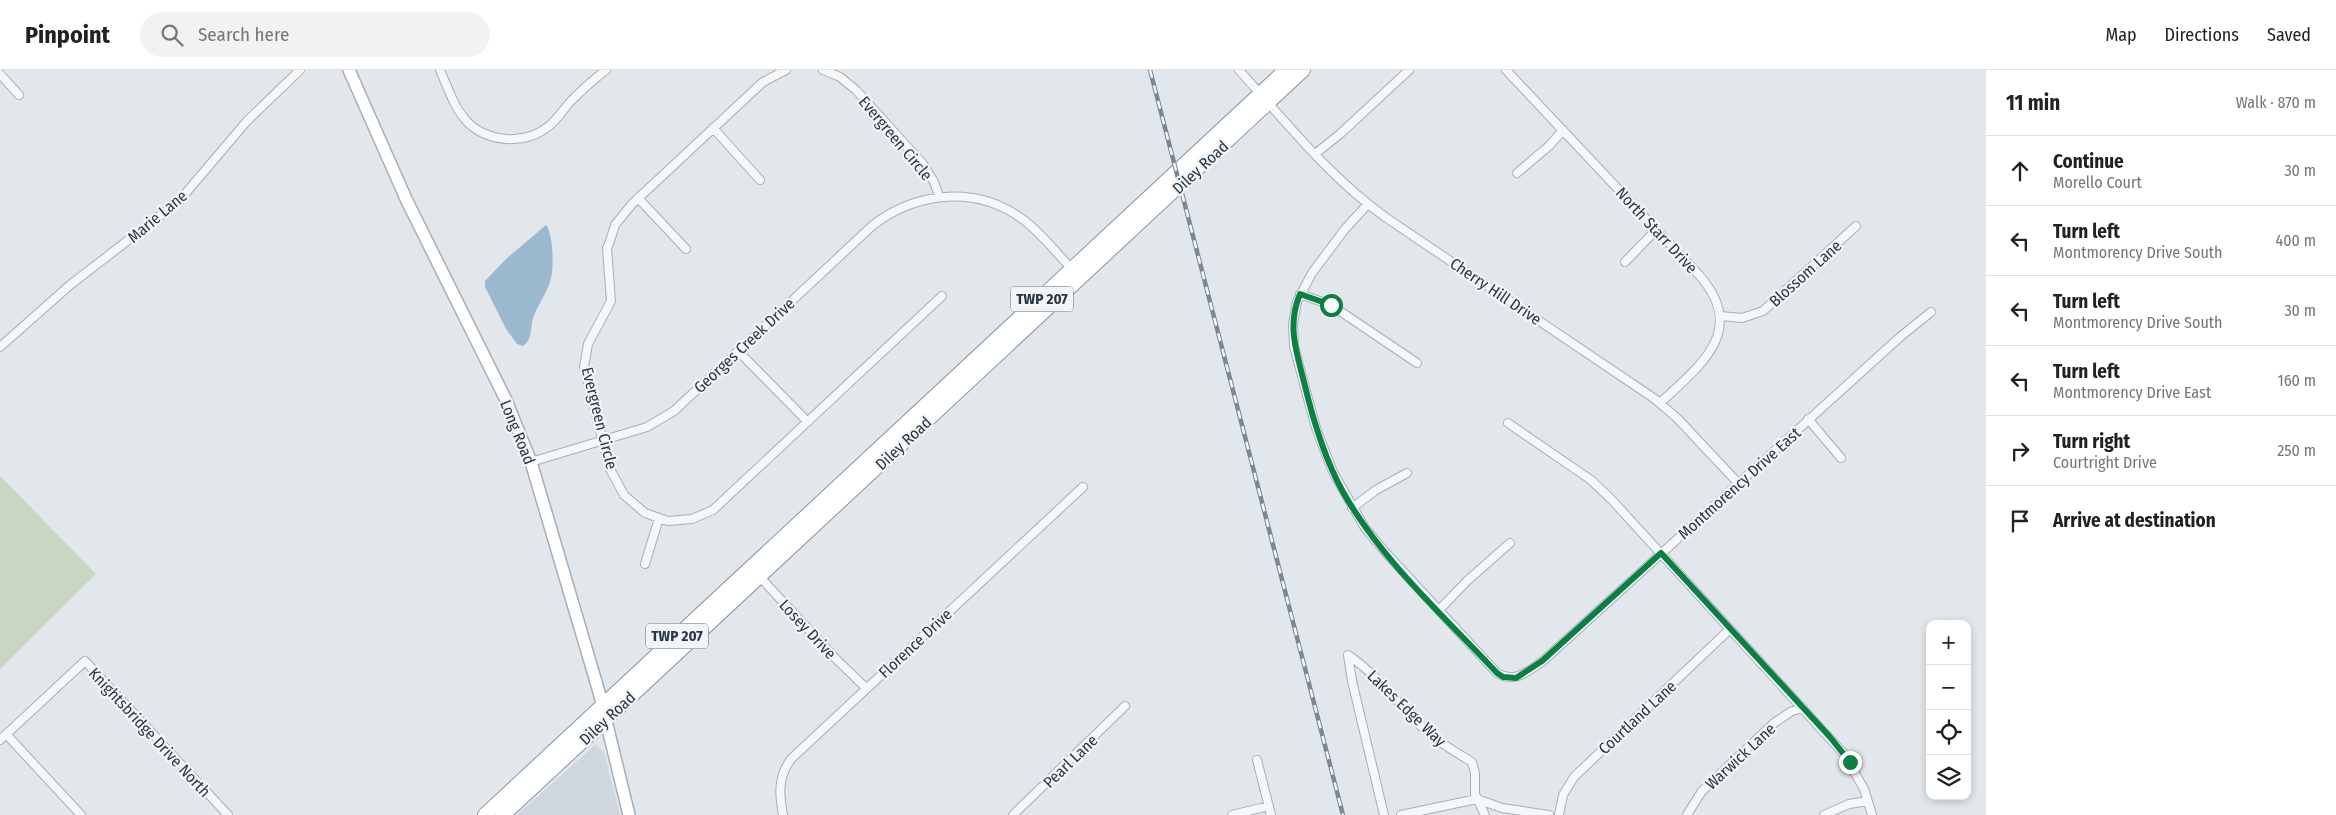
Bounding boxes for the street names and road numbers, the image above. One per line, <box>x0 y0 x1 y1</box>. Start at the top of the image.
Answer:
street label: Evergreen Circle <box>855 92 936 184</box>
street label: Diley Road <box>1168 137 1232 198</box>
street label: North Starr Drive <box>1612 183 1701 277</box>
street label: Marie Lane <box>124 186 191 247</box>
street label: Blossom Lane <box>1765 236 1845 311</box>
street label: Cherry Hill Drive <box>1446 254 1545 329</box>
road number: TWP 207 <box>1011 286 1073 312</box>
street label: Georges Creek Drive <box>690 294 799 397</box>
street label: Evergreen Circle <box>578 365 621 471</box>
street label: Long Road <box>496 397 539 467</box>
street label: Diley Road <box>871 413 935 474</box>
street label: Montmorency Drive East <box>1674 423 1805 543</box>
street label: Losey Drive <box>775 596 840 663</box>
street label: Florence Drive <box>875 605 956 682</box>
road number: TWP 207 <box>646 624 708 648</box>
street label: Knightsbridge Drive North <box>85 664 214 801</box>
street label: Lakes Edge Way <box>1364 666 1450 751</box>
street label: Courtland Lane <box>1595 677 1680 758</box>
street label: Diley Road <box>575 688 639 749</box>
street label: Warwick Lane <box>1701 719 1779 794</box>
street label: Pearl Lane <box>1039 731 1102 792</box>

